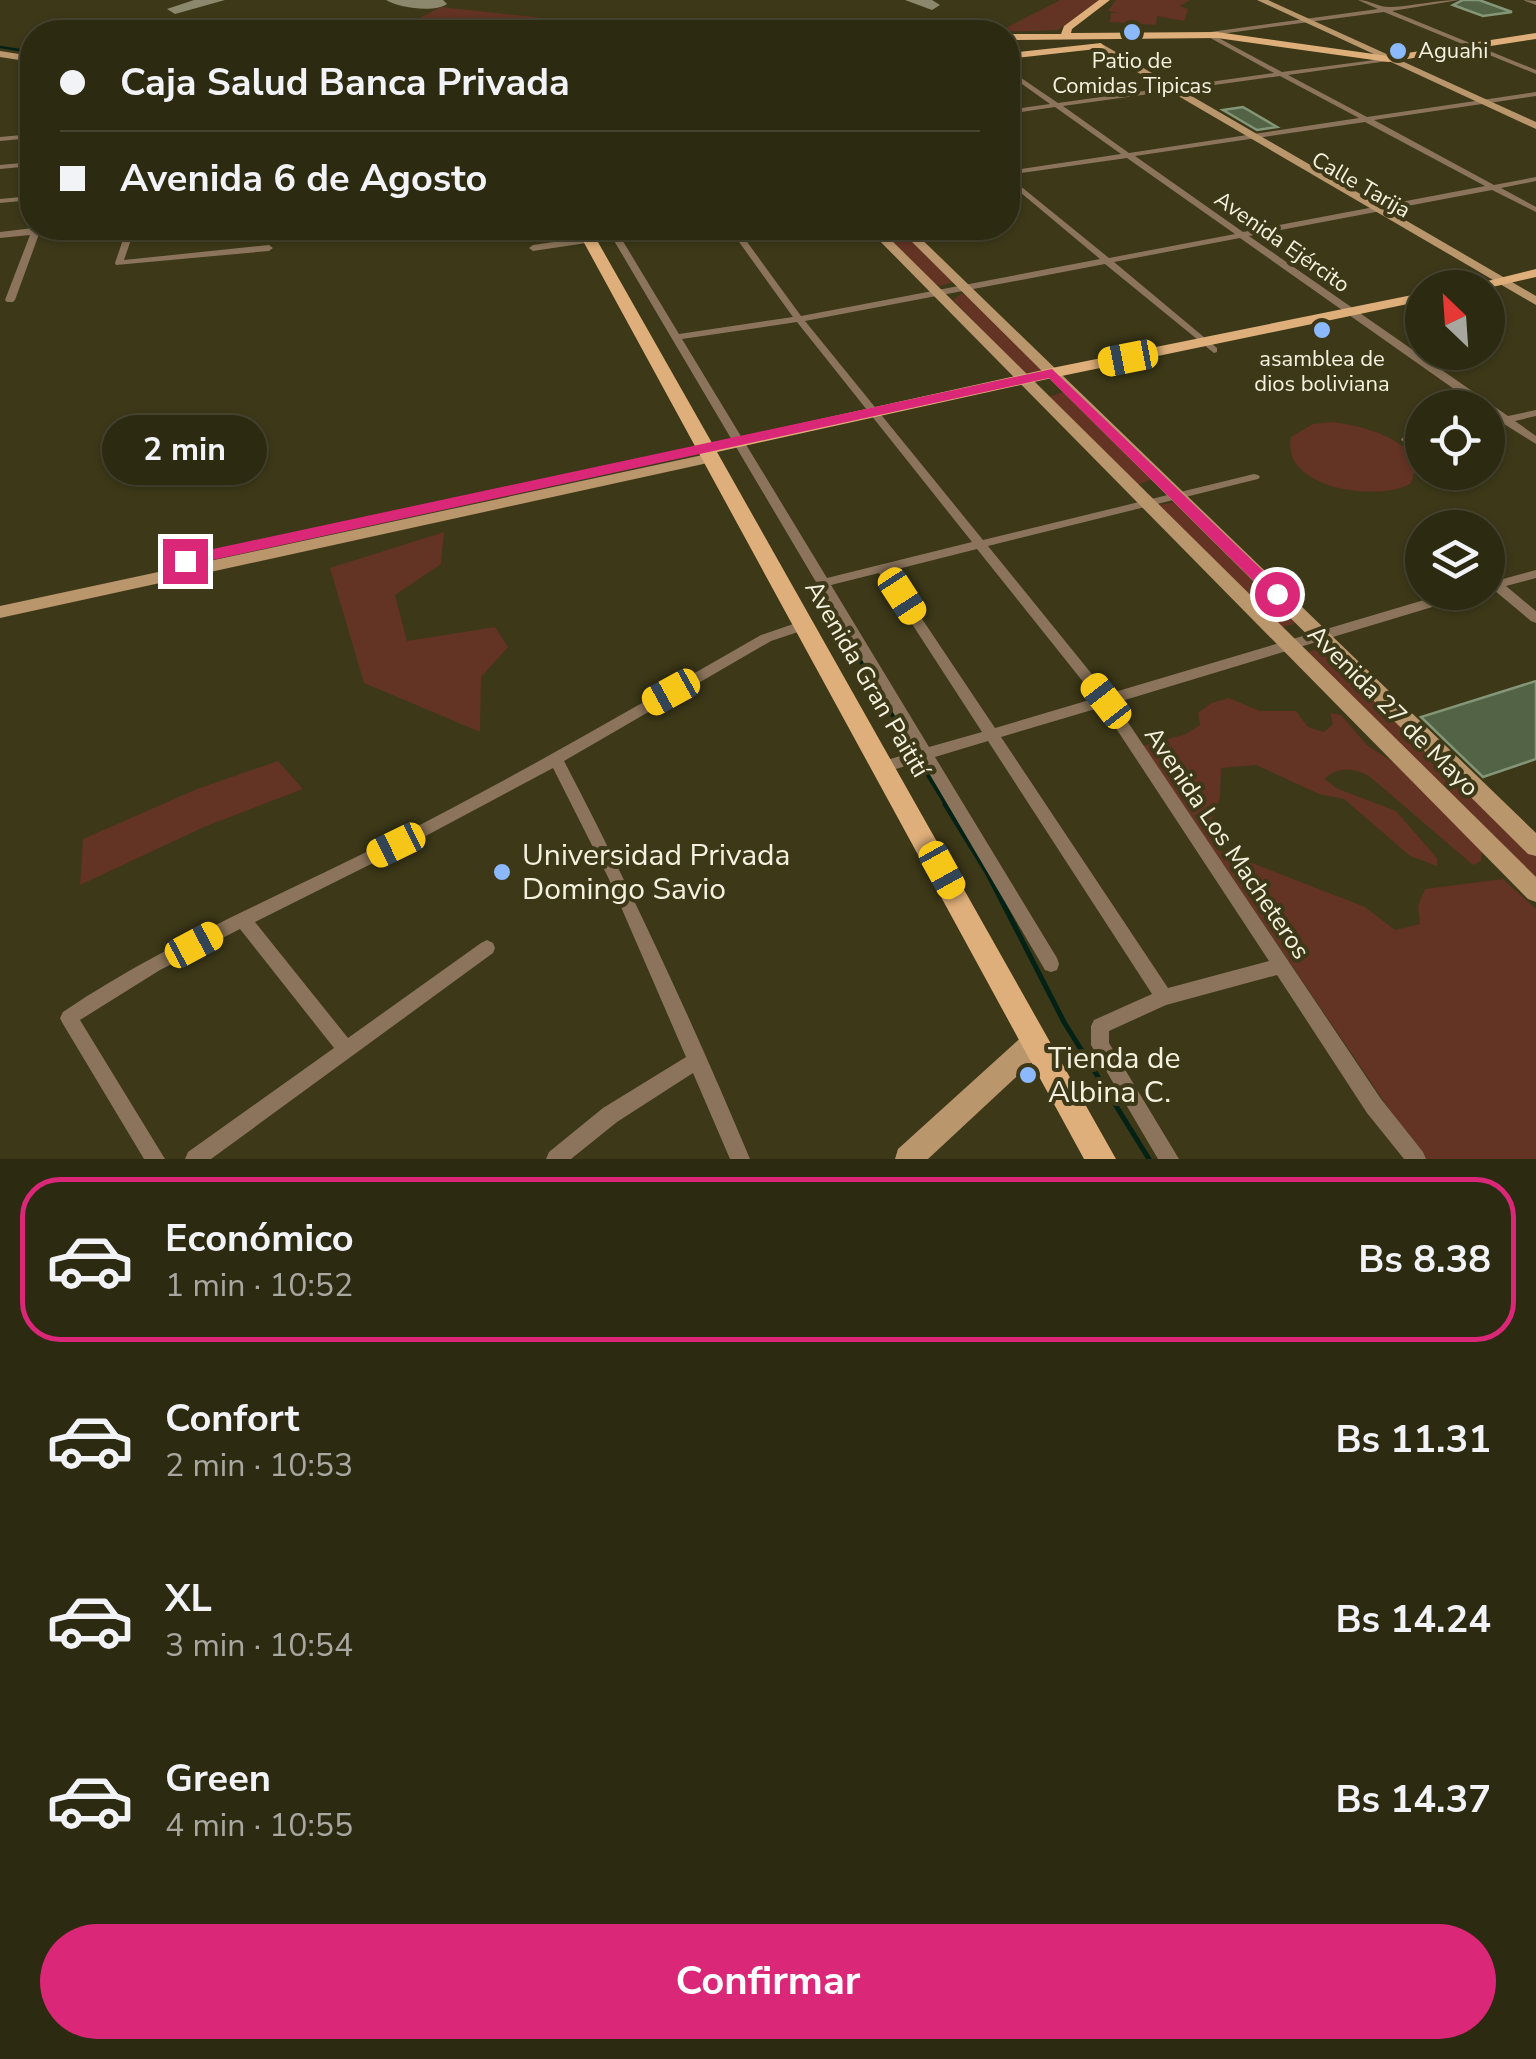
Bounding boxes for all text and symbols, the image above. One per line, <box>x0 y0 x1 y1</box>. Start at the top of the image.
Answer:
marker: Patio de Comidas Tipicas <box>1121 21 1143 43</box>
place label: Aguahi <box>1418 36 1488 66</box>
marker: Aguahi <box>1387 40 1409 62</box>
place label: Patio de Comidas Tipicas <box>1052 46 1212 101</box>
text: Caja Salud Banca Privada <box>120 57 570 108</box>
street label: Calle Tarija <box>1306 145 1416 225</box>
text: Avenida 6 de Agosto <box>120 153 488 204</box>
street label: Avenida Ejército <box>1208 184 1356 300</box>
north arrow <box>1405 270 1505 370</box>
map controls <box>1405 270 1505 610</box>
marker: asamblea de dios boliviana <box>1311 319 1333 341</box>
car <box>1096 338 1160 378</box>
place label: asamblea de dios boliviana <box>1254 344 1390 399</box>
button: locate <box>1405 390 1505 490</box>
callout: 2 min <box>102 416 268 486</box>
text: 2 min <box>143 428 226 471</box>
button: layers <box>1405 510 1505 610</box>
route end <box>163 539 208 584</box>
car <box>873 563 931 629</box>
route start <box>1255 572 1300 617</box>
street label: Avenida Gran Paitití <box>797 574 938 785</box>
street label: Avenida 27 de Mayo <box>1300 618 1486 804</box>
car <box>637 664 705 720</box>
car <box>1076 668 1136 734</box>
street label: Avenida Los Macheteros <box>1136 720 1318 966</box>
car <box>362 818 430 872</box>
place label: Universidad Privada Domingo Savio <box>522 835 790 910</box>
car <box>914 836 970 904</box>
marker: Universidad Privada Domingo Savio <box>491 861 513 883</box>
car <box>160 918 228 972</box>
place label: Tienda de Albina C. <box>1048 1038 1181 1113</box>
marker: Tienda de Albina C. <box>1017 1064 1039 1086</box>
text: Económico <box>165 1213 354 1264</box>
icon: car <box>45 1215 135 1305</box>
text: Bs 8.38 <box>1358 1234 1491 1285</box>
text: 1 min · 10:52 <box>165 1264 353 1307</box>
text: Confort <box>165 1393 299 1444</box>
icon: car <box>45 1395 135 1485</box>
text: Bs 11.31 <box>1335 1414 1491 1465</box>
text: 2 min · 10:53 <box>165 1444 353 1487</box>
text: XL <box>165 1573 212 1624</box>
icon: car <box>45 1575 135 1665</box>
text: Bs 14.24 <box>1335 1594 1491 1645</box>
text: 3 min · 10:54 <box>165 1624 353 1667</box>
text: Green <box>165 1753 271 1804</box>
icon: car <box>45 1755 135 1845</box>
text: Bs 14.37 <box>1335 1774 1491 1825</box>
text: 4 min · 10:55 <box>165 1804 353 1847</box>
button: Confirmar <box>40 1924 1496 2039</box>

